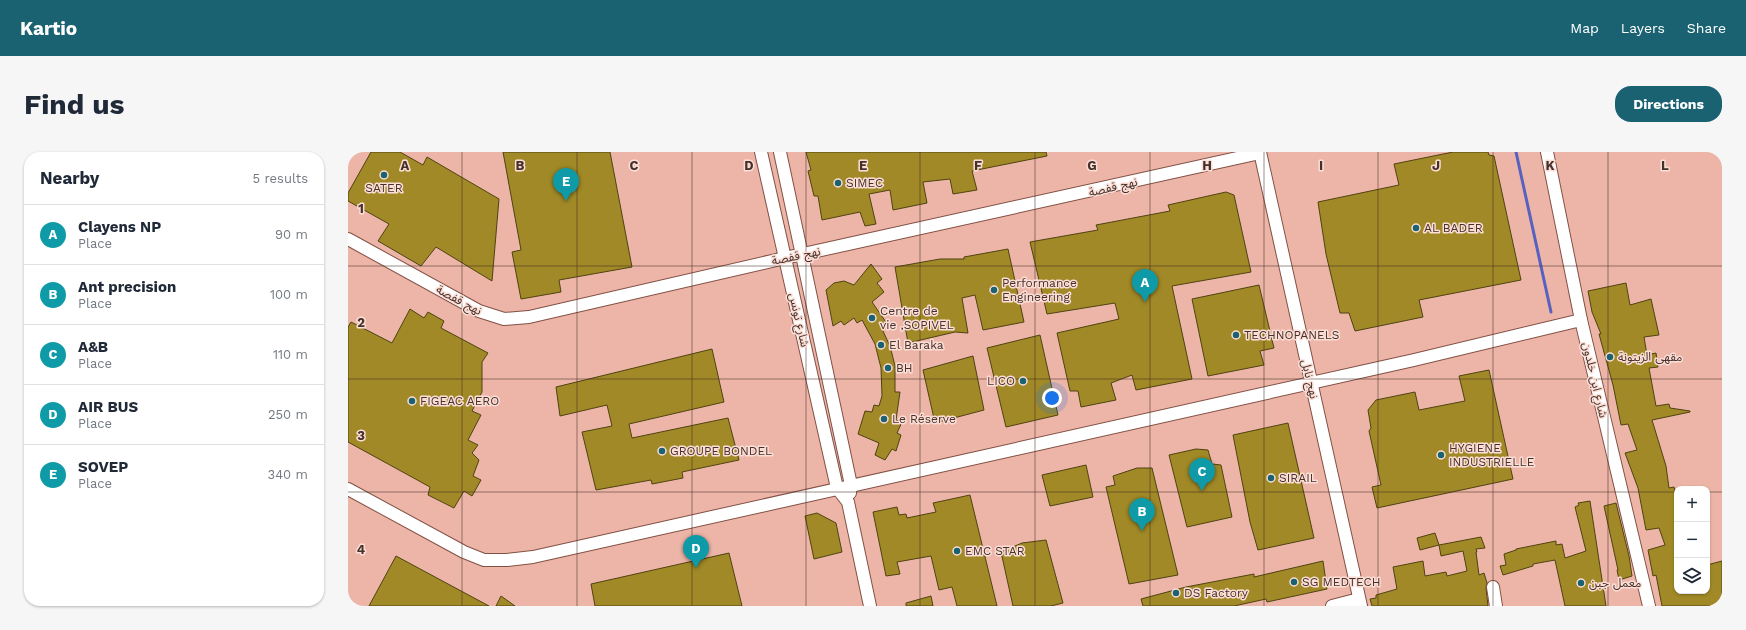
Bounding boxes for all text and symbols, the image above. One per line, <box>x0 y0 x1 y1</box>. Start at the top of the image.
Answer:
text: Kartio <box>20 17 77 40</box>
text: Map <box>1570 20 1599 36</box>
text: Layers <box>1621 20 1665 36</box>
text: Share <box>1687 20 1726 36</box>
button: Directions <box>1615 86 1722 122</box>
text: Find us <box>24 88 124 121</box>
text: A <box>401 158 410 173</box>
text: B <box>516 158 525 173</box>
text: C <box>630 158 639 173</box>
text: D <box>744 158 754 173</box>
text: E <box>859 158 867 173</box>
text: F <box>974 158 982 173</box>
text: G <box>1087 158 1097 173</box>
text: H <box>1202 158 1212 173</box>
text: I <box>1319 158 1323 173</box>
text: J <box>1432 158 1440 173</box>
text: K <box>1545 158 1555 173</box>
text: L <box>1661 158 1669 173</box>
text: Nearby <box>40 168 99 188</box>
pin: E <box>553 168 579 201</box>
marker: SATER <box>379 170 389 180</box>
text: 5 results <box>253 171 308 186</box>
street label: نهج قفصة <box>1087 175 1139 201</box>
place label: SIMEC <box>846 176 883 190</box>
marker: SIMEC <box>833 178 843 188</box>
place label: SATER <box>365 181 403 195</box>
text: 1 <box>358 201 364 216</box>
text: Clayens NP <box>78 218 161 236</box>
place label: AL BADER <box>1424 221 1483 235</box>
marker: AL BADER <box>1411 223 1421 233</box>
text: A <box>49 227 57 242</box>
text: 90 m <box>275 227 308 242</box>
text: Place <box>78 236 112 251</box>
street label: نهج قفصة <box>770 244 822 270</box>
pin: A <box>1132 269 1158 302</box>
place label: Performance Engineering <box>1002 276 1077 304</box>
text: Ant precision <box>78 278 176 296</box>
street label: نهج قفصة <box>433 282 484 320</box>
marker: Performance Engineering <box>989 285 999 295</box>
text: B <box>49 287 57 302</box>
text: 100 m <box>270 287 308 302</box>
street label: شارع تونس <box>784 292 812 349</box>
text: Place <box>78 296 112 311</box>
place label: Centre de vie ,SOPIVEL <box>880 304 954 332</box>
marker: Centre de vie ,SOPIVEL <box>867 313 877 323</box>
text: 2 <box>357 315 365 330</box>
place label: TECHNOPANELS <box>1244 328 1340 342</box>
marker: TECHNOPANELS <box>1231 330 1241 340</box>
text: A&B <box>78 338 108 356</box>
place label: El Baraka <box>889 338 944 352</box>
marker: El Baraka <box>876 340 886 350</box>
street label: شارع ابن خلدون <box>1578 341 1610 420</box>
text: C <box>49 347 57 362</box>
text: 110 m <box>273 347 308 362</box>
place label: مقهى الزيتونة <box>1618 350 1682 364</box>
marker: مقهى الزيتونة <box>1605 352 1615 362</box>
text: Place <box>78 356 112 371</box>
street label: نهج نابل <box>1297 358 1321 400</box>
place label: BH <box>896 361 913 375</box>
marker: BH <box>883 363 893 373</box>
place label: LICO <box>987 374 1015 388</box>
marker: LICO <box>1018 376 1028 386</box>
your location <box>1042 388 1062 408</box>
place label: FIGEAC AERO <box>420 394 499 408</box>
marker: FIGEAC AERO <box>407 396 417 406</box>
text: AIR BUS <box>78 398 138 416</box>
text: D <box>48 407 58 422</box>
text: 250 m <box>268 407 308 422</box>
place label: Le Réserve <box>892 412 956 426</box>
marker: Le Réserve <box>879 414 889 424</box>
text: Place <box>78 416 112 431</box>
text: 3 <box>357 428 365 443</box>
place label: HYGIENE INDUSTRIELLE <box>1449 441 1535 469</box>
place label: GROUPE BONDEL <box>670 444 772 458</box>
marker: GROUPE BONDEL <box>657 446 667 456</box>
marker: HYGIENE INDUSTRIELLE <box>1436 450 1446 460</box>
text: SOVEP <box>78 458 128 476</box>
pin: C <box>1189 458 1215 491</box>
text: E <box>49 467 57 482</box>
text: 340 m <box>268 467 308 482</box>
place label: SIRAIL <box>1279 471 1317 485</box>
marker: SIRAIL <box>1266 473 1276 483</box>
text: Place <box>78 476 112 491</box>
map controls <box>1674 486 1710 594</box>
button: + <box>1674 486 1710 522</box>
pin: B <box>1129 498 1155 531</box>
button: − <box>1674 522 1710 558</box>
pin: D <box>683 535 709 568</box>
text: 4 <box>357 542 366 557</box>
place label: EMC STAR <box>965 544 1025 558</box>
marker: EMC STAR <box>952 546 962 556</box>
button: layers <box>1674 558 1710 594</box>
place label: SG MEDTECH <box>1302 575 1381 589</box>
place label: معمل جبن <box>1589 576 1641 590</box>
marker: SG MEDTECH <box>1289 577 1299 587</box>
marker: معمل جبن <box>1576 578 1586 588</box>
place label: DS Factory <box>1184 586 1249 600</box>
marker: DS Factory <box>1171 588 1181 598</box>

